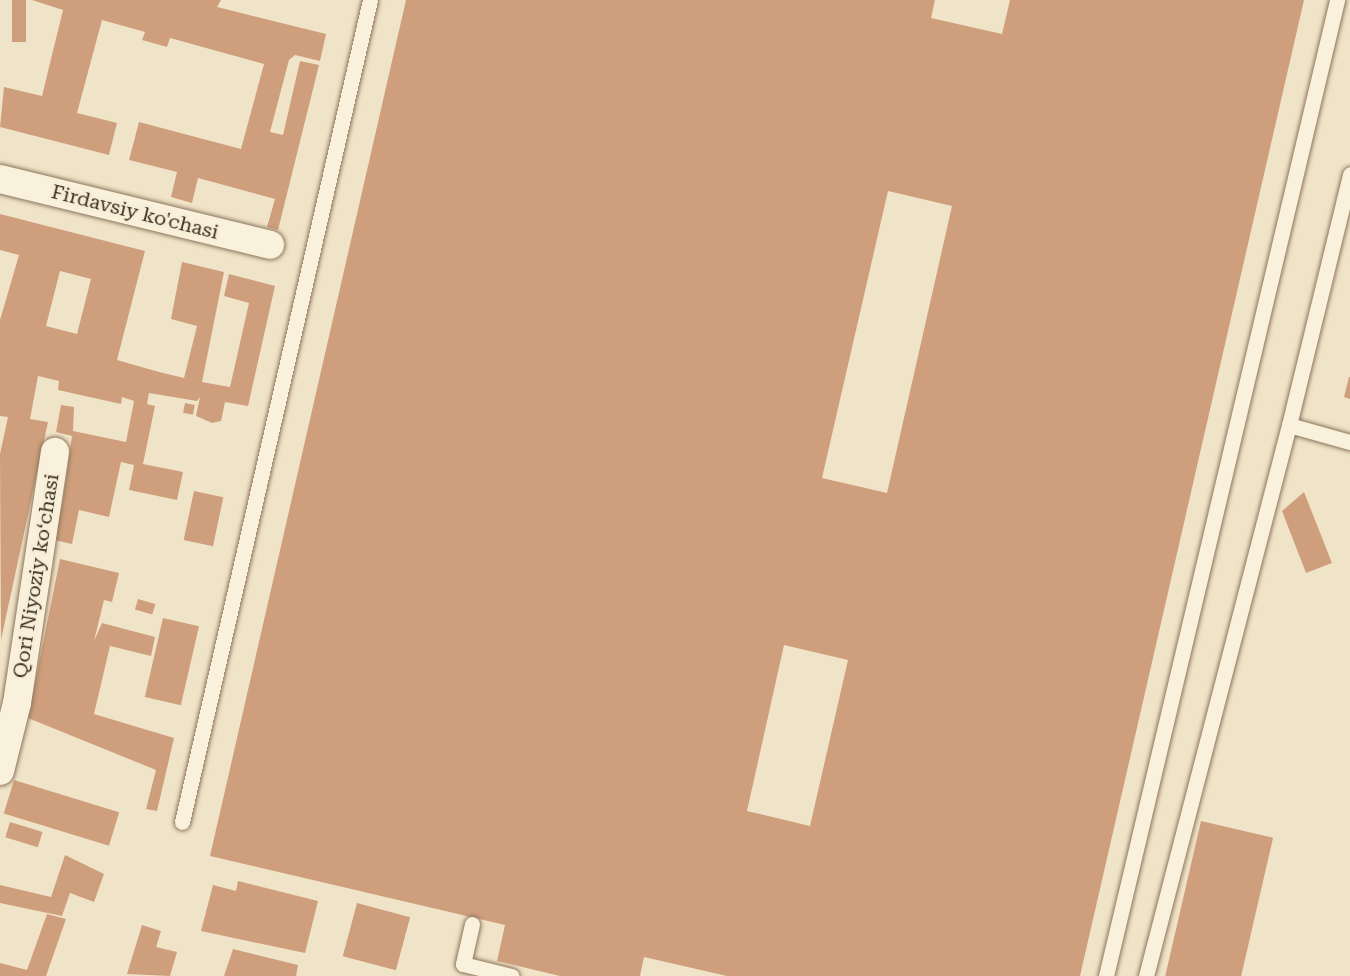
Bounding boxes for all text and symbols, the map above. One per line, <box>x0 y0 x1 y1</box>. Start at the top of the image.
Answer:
street label: Firdavsiy ko'chasi <box>49 180 221 244</box>
street label: Qori Niyoziy koʻchasi <box>8 472 64 680</box>

